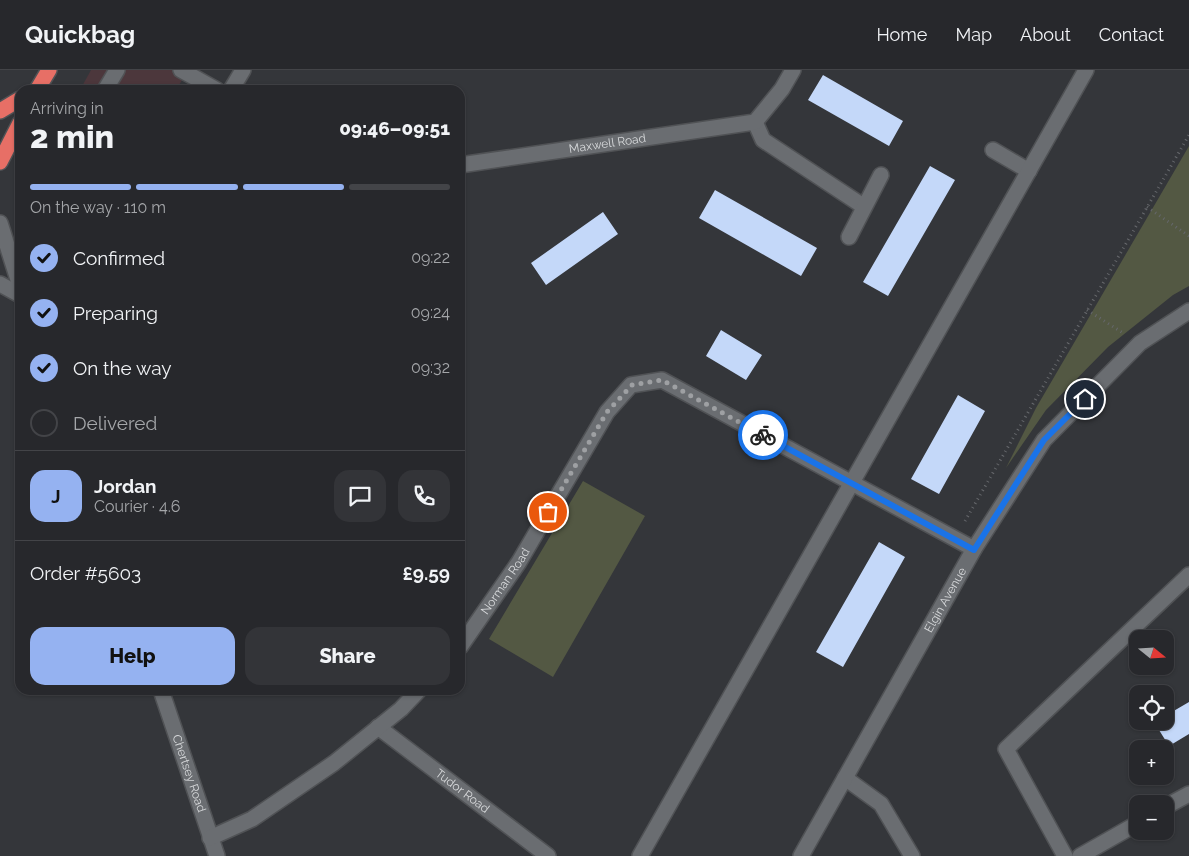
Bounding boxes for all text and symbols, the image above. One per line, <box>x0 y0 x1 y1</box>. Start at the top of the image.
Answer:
text: Quickbag <box>25 20 135 49</box>
text: Home <box>876 24 927 45</box>
text: Map <box>955 24 992 45</box>
text: About <box>1020 24 1071 45</box>
text: Contact <box>1099 24 1164 45</box>
text: Arriving in <box>30 99 104 118</box>
text: 09:46–09:51 <box>339 117 450 139</box>
text: 2 min <box>30 118 114 155</box>
street label: Maxwell Road <box>568 131 647 156</box>
text: On the way · 110 m <box>30 198 166 217</box>
icon: check <box>30 244 58 272</box>
text: Confirmed <box>73 247 165 269</box>
text: 09:22 <box>411 248 450 267</box>
icon: check <box>30 299 58 327</box>
text: Preparing <box>73 302 158 324</box>
text: 09:24 <box>411 303 450 322</box>
icon: check <box>30 354 58 382</box>
text: On the way <box>73 357 172 379</box>
text: 09:32 <box>411 358 450 377</box>
pin <box>1064 378 1106 420</box>
icon: home <box>1071 385 1099 413</box>
courier <box>738 410 788 460</box>
text: Delivered <box>73 412 157 434</box>
icon: bike <box>749 421 777 449</box>
button: chat <box>334 470 386 522</box>
button: phone <box>398 470 450 522</box>
text: Jordan <box>94 475 157 497</box>
text: J <box>51 485 61 507</box>
pin <box>527 491 569 533</box>
text: Courier · 4.6 <box>94 497 180 516</box>
icon: bag <box>534 498 562 526</box>
street label: Norman Road <box>478 546 533 617</box>
text: Order #5603 <box>30 562 141 584</box>
text: £9.59 <box>402 562 450 584</box>
street label: Elgin Avenue <box>921 565 969 635</box>
button: Help <box>30 627 235 685</box>
button: Share <box>245 627 450 685</box>
north arrow <box>1129 630 1174 675</box>
map controls <box>1129 630 1174 840</box>
button: locate <box>1129 685 1174 730</box>
street label: Chertsey Road <box>170 733 209 814</box>
button: + <box>1129 740 1174 785</box>
street label: Tudor Road <box>433 766 492 816</box>
button: − <box>1129 795 1174 840</box>

